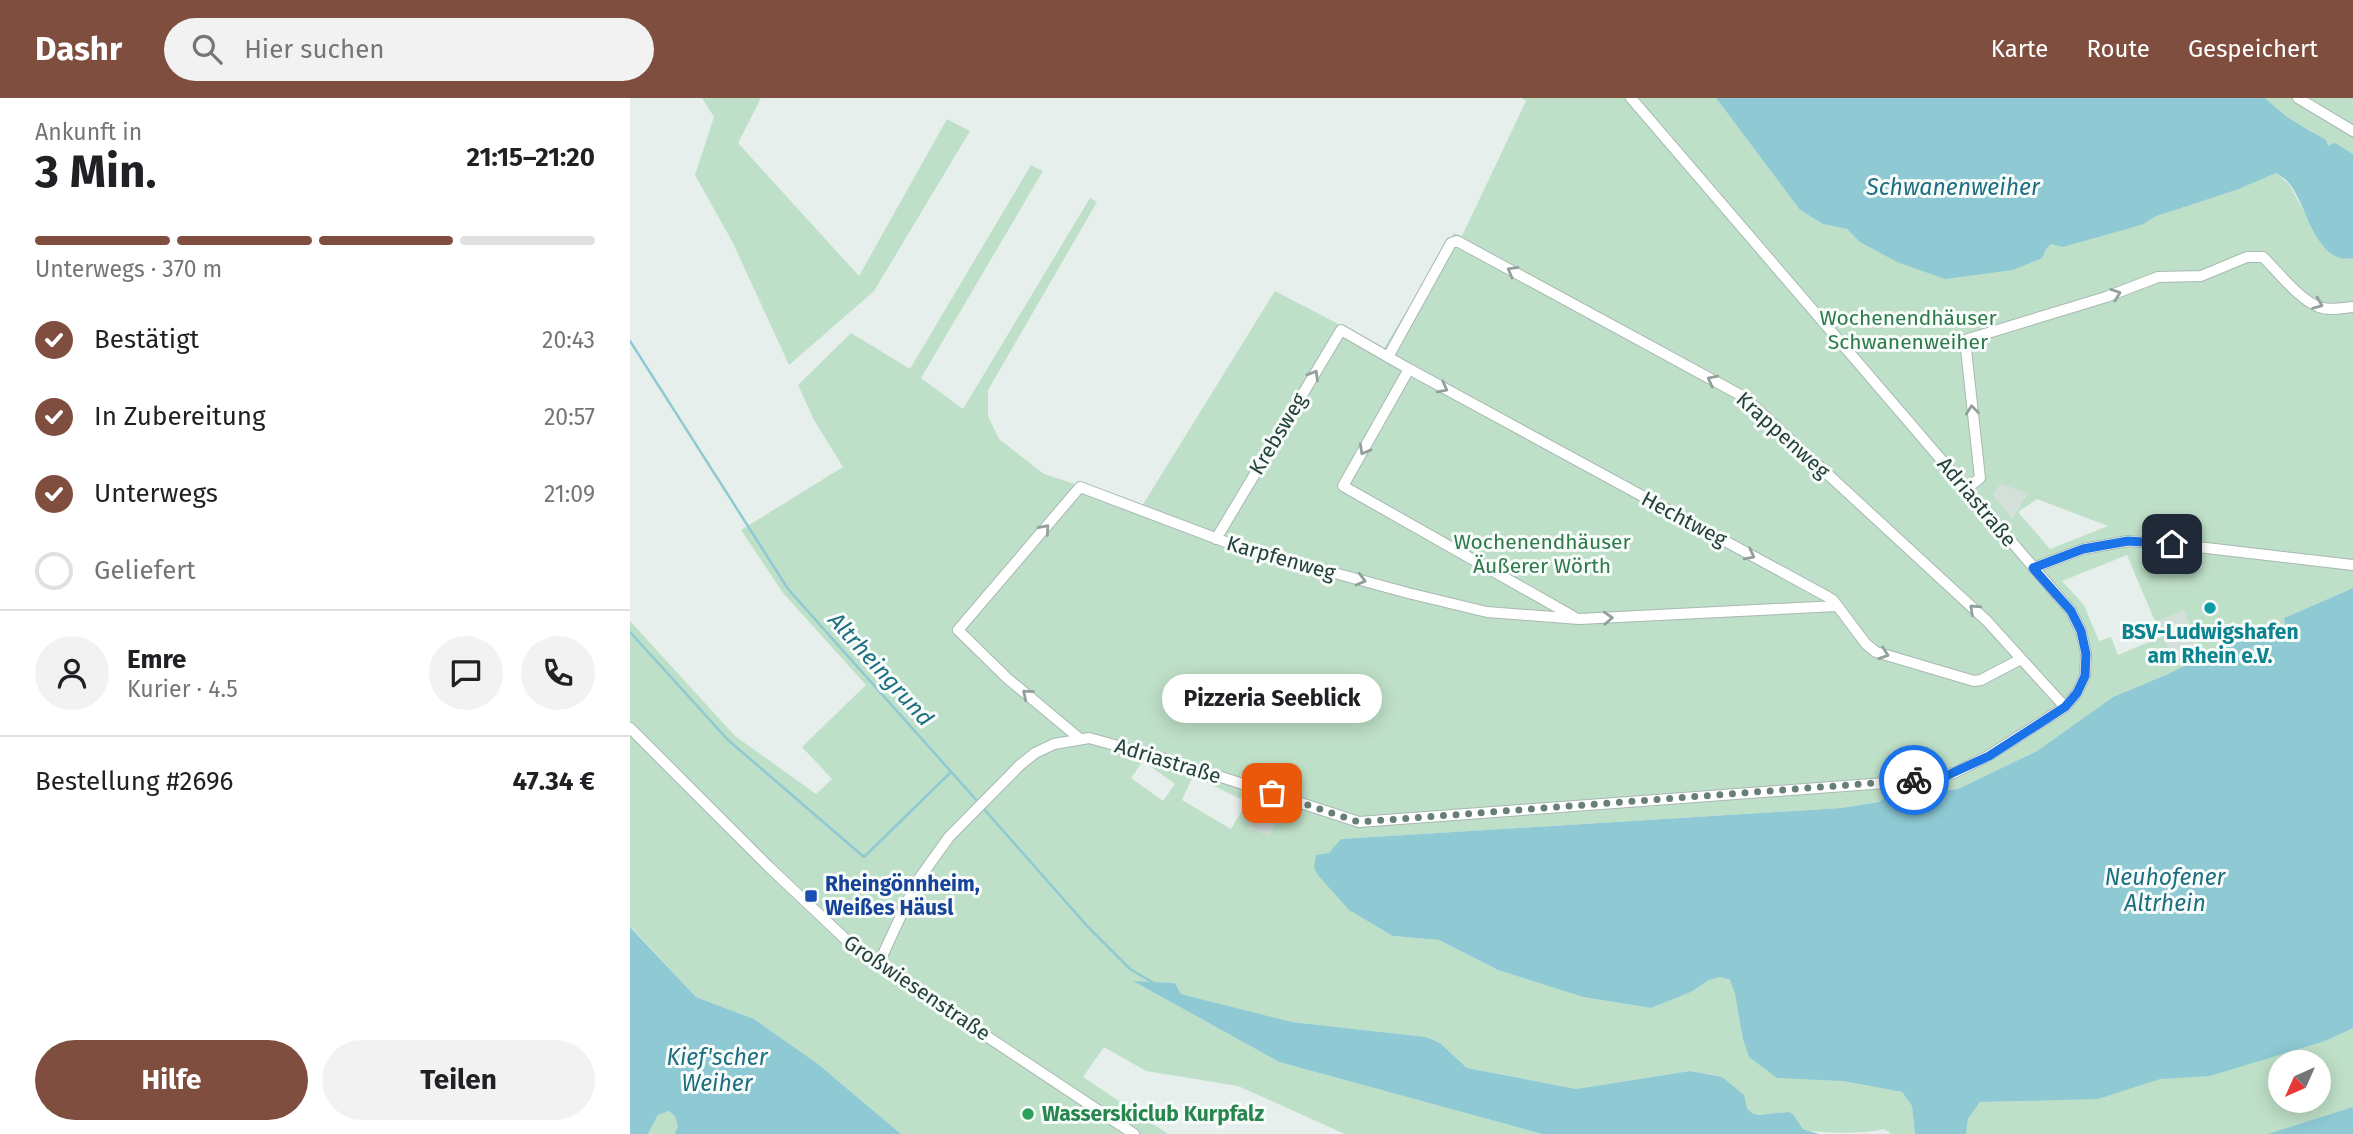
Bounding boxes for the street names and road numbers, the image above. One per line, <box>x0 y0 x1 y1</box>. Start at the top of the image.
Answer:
street label: Krappenweg <box>1731 386 1835 484</box>
street label: Krebsweg <box>1243 388 1313 480</box>
street label: Adriastraße <box>1932 452 2022 552</box>
street label: Hechtweg <box>1637 486 1731 552</box>
street label: Karpfenweg <box>1223 530 1339 586</box>
street label: Adriastraße <box>1112 732 1224 790</box>
street label: Großwiesenstraße <box>839 929 995 1047</box>

